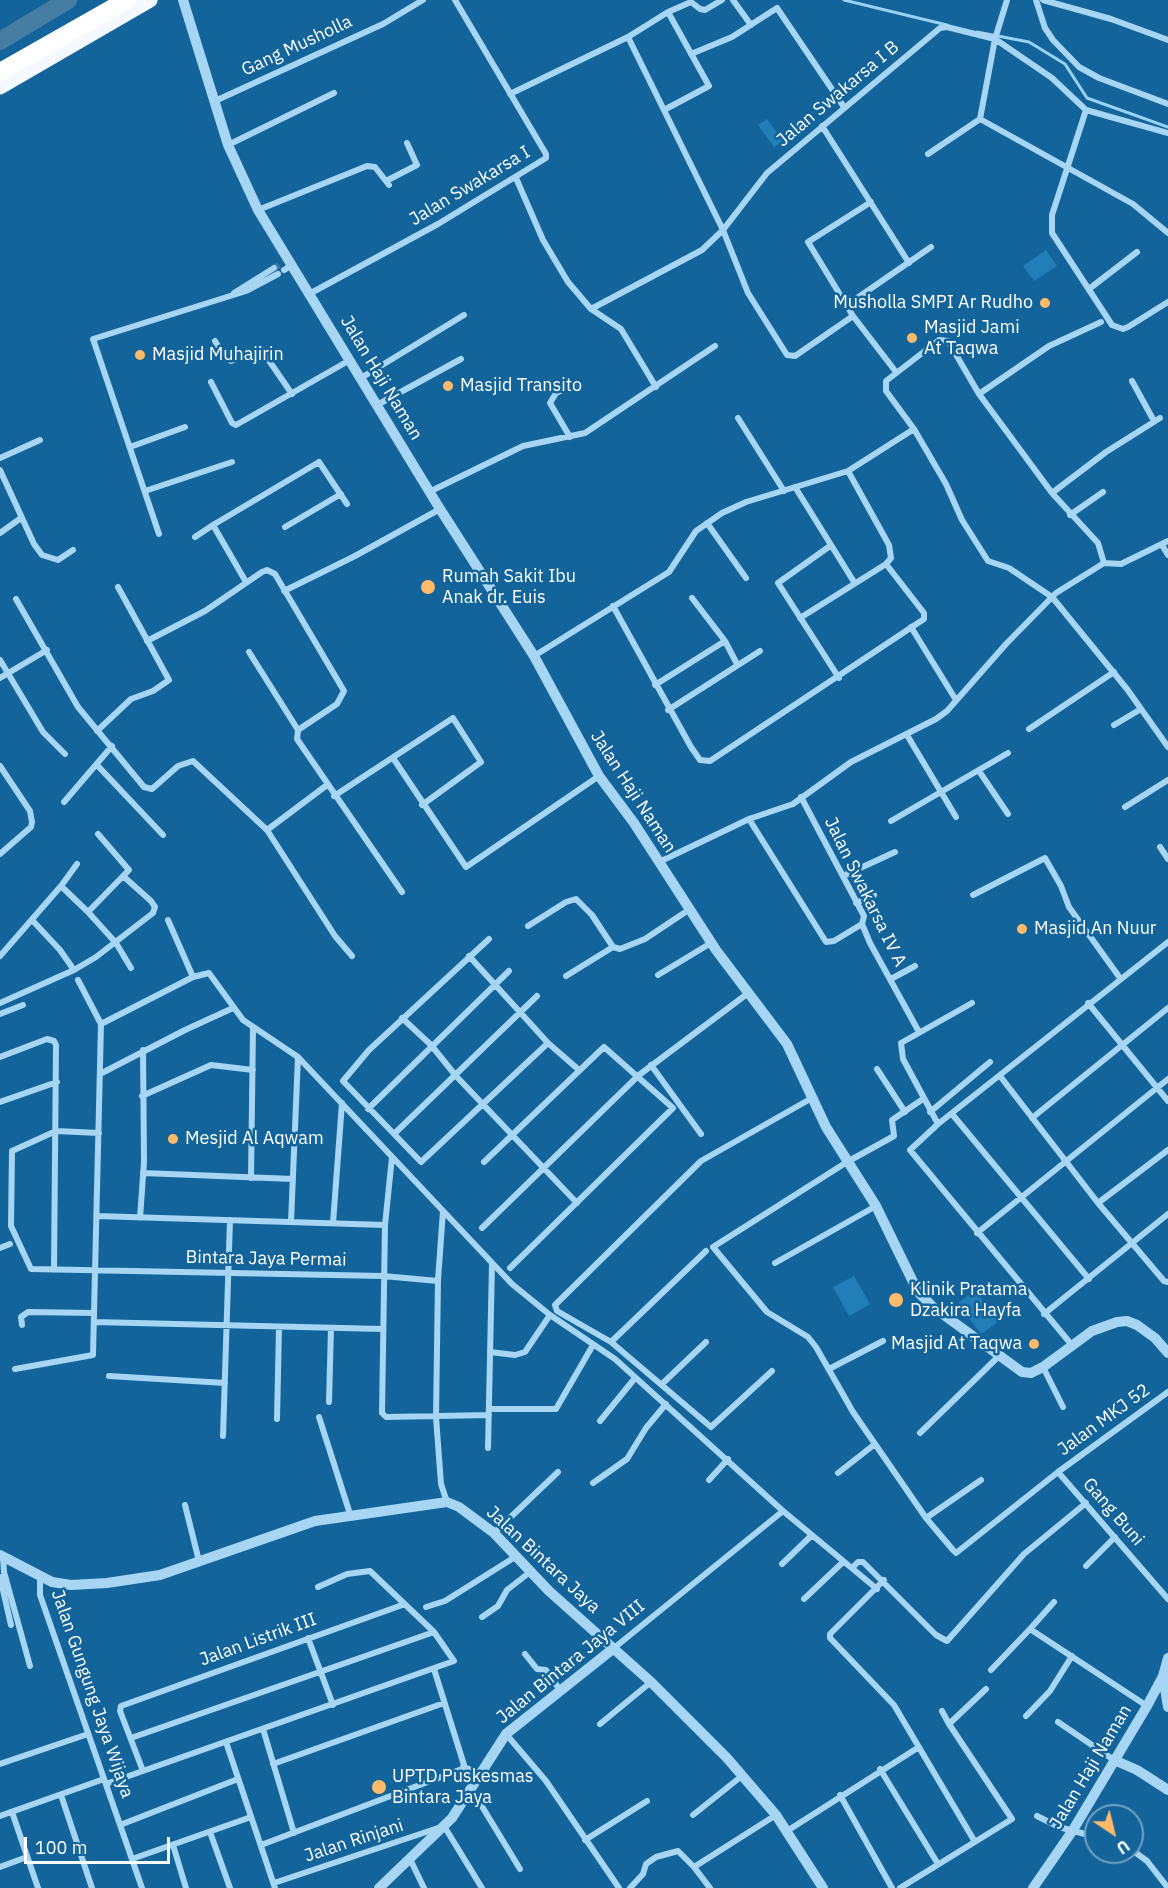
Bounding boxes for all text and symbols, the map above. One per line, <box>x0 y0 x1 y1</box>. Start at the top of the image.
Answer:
street label: Gang Musholla <box>238 11 356 81</box>
street label: Jalan Swakarsa I B <box>772 37 904 151</box>
street label: Jalan Swakarsa I <box>406 141 534 231</box>
place label: Musholla SMPI Ar Rudho <box>833 292 1033 314</box>
marker: Musholla SMPI Ar Rudho <box>1038 296 1052 310</box>
street label: Jalan Haji Naman <box>335 312 427 444</box>
place label: Masjid Jami At Taqwa <box>924 317 1020 360</box>
marker: Masjid Jami At Taqwa <box>905 331 919 345</box>
place label: Masjid Muhajirin <box>152 344 284 366</box>
marker: Masjid Muhajirin <box>133 348 147 362</box>
place label: Masjid Transito <box>460 375 582 397</box>
marker: Masjid Transito <box>441 379 455 393</box>
place label: Rumah Sakit Ibu Anak dr. Euis <box>442 566 576 608</box>
marker: Rumah Sakit Ibu Anak dr. Euis <box>419 578 437 596</box>
street label: Jalan Haji Naman <box>585 727 681 857</box>
street label: Jalan Swakarsa IV A <box>819 814 911 970</box>
place label: Masjid An Nuur <box>1034 918 1156 940</box>
marker: Masjid An Nuur <box>1015 922 1029 936</box>
place label: Mesjid Al Aqwam <box>185 1128 324 1150</box>
marker: Mesjid Al Aqwam <box>166 1132 180 1146</box>
street label: Bintara Jaya Permai <box>185 1247 347 1271</box>
place label: Klinik Pratama Dzakira Hayfa <box>910 1279 1027 1322</box>
marker: Klinik Pratama Dzakira Hayfa <box>887 1291 905 1309</box>
place label: Masjid At Taqwa <box>891 1333 1022 1355</box>
marker: Masjid At Taqwa <box>1027 1337 1041 1351</box>
street label: Jalan MKJ 52 <box>1054 1379 1154 1461</box>
street label: Gang Buni <box>1078 1474 1148 1550</box>
street label: Jalan Bintara Jaya <box>482 1502 604 1618</box>
street label: Jalan Gungung Jaya Wijaya <box>46 1587 138 1801</box>
street label: Jalan Bintara Jaya VIII <box>493 1596 649 1728</box>
street label: Jalan Listrik III <box>197 1609 319 1671</box>
street label: Jalan Haji Naman <box>1045 1701 1137 1833</box>
place label: UPTD Puskesmas Bintara Jaya <box>392 1766 534 1808</box>
marker: UPTD Puskesmas Bintara Jaya <box>370 1778 388 1796</box>
north arrow <box>1084 1804 1144 1864</box>
street label: Jalan Rinjani <box>302 1815 406 1867</box>
scale bar <box>27 1825 172 1863</box>
text: 100 m <box>35 1836 87 1859</box>
text: U <box>1113 1836 1133 1858</box>

